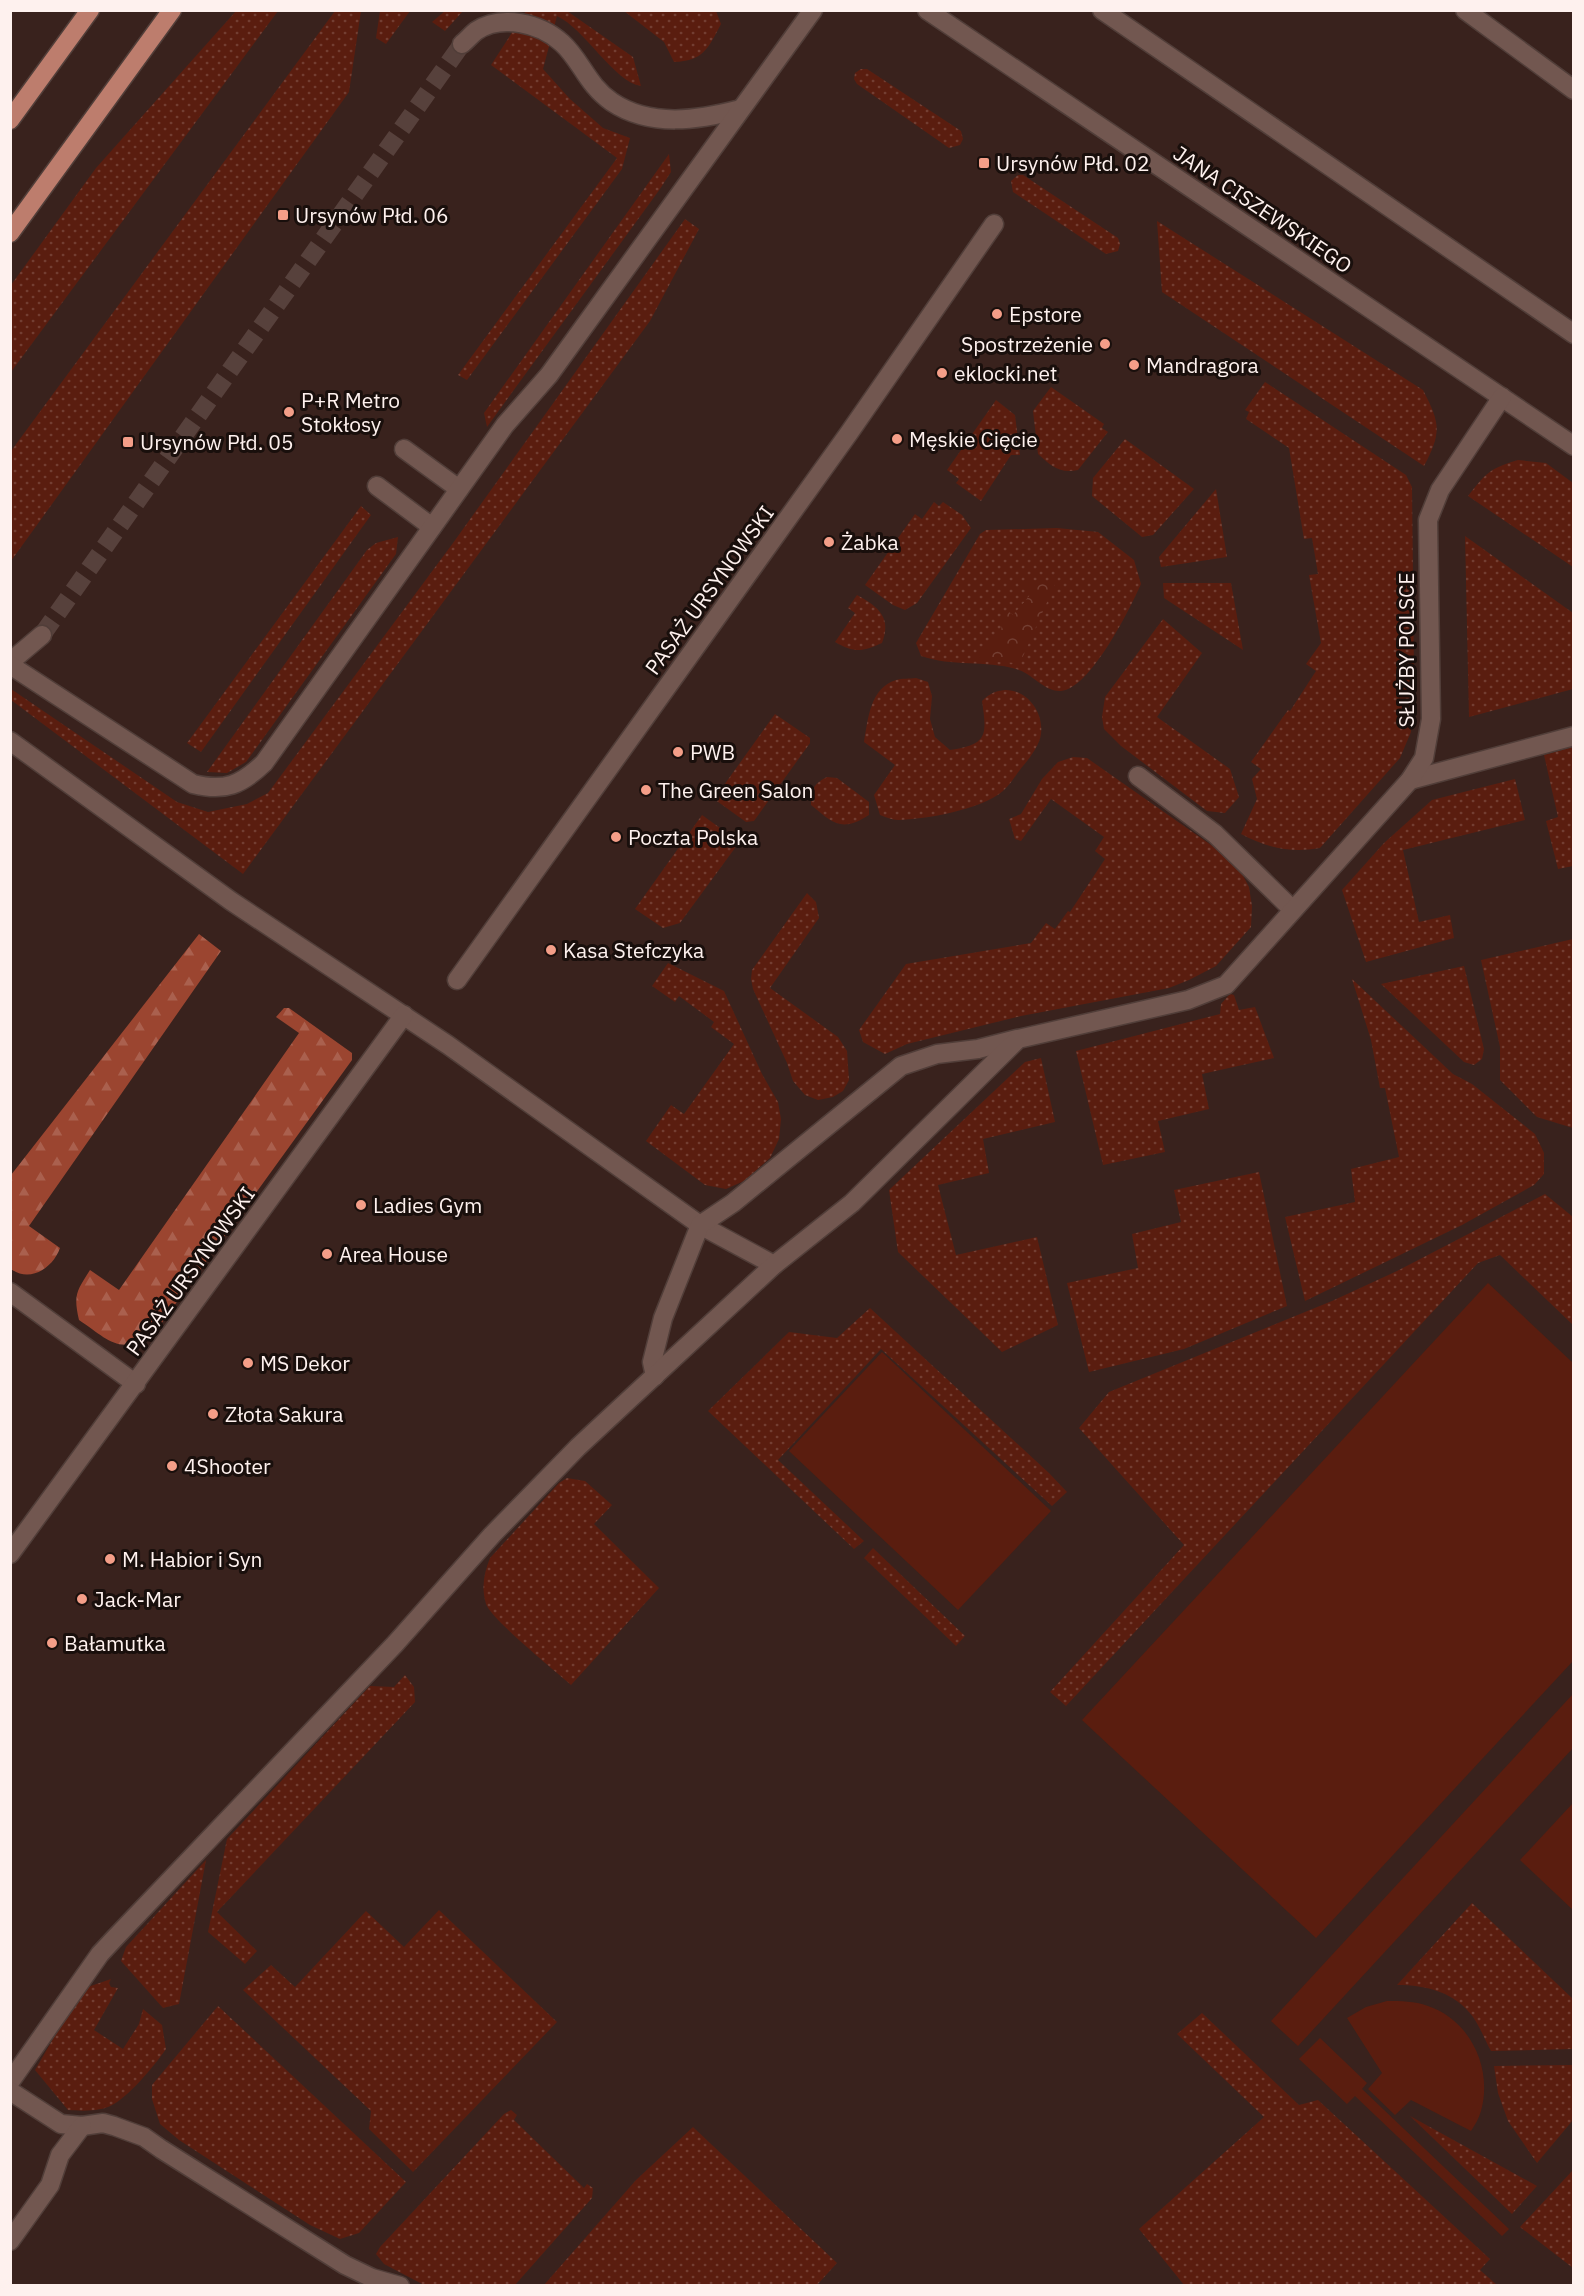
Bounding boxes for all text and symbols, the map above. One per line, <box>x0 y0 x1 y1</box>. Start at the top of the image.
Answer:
street label: JANA CISZEWSKIEGO <box>1168 139 1358 279</box>
place label: Ursynów Płd. 02 <box>996 149 1150 177</box>
marker: Ursynów Płd. 02 <box>977 156 991 170</box>
place label: Ursynów Płd. 06 <box>295 201 449 229</box>
marker: Ursynów Płd. 06 <box>276 208 290 222</box>
place label: Epstore <box>1009 300 1082 328</box>
marker: Epstore <box>990 307 1004 321</box>
place label: Spostrzeżenie <box>961 330 1093 358</box>
marker: Spostrzeżenie <box>1098 337 1112 351</box>
place label: Mandragora <box>1146 351 1259 379</box>
marker: Mandragora <box>1127 358 1141 372</box>
place label: eklocki.net <box>954 359 1058 387</box>
marker: eklocki.net <box>935 366 949 380</box>
place label: P+R Metro Stokłosy <box>301 386 400 438</box>
marker: P+R Metro Stokłosy <box>282 405 296 419</box>
place label: Męskie Cięcie <box>909 425 1038 453</box>
place label: Ursynów Płd. 05 <box>140 428 294 456</box>
marker: Męskie Cięcie <box>890 432 904 446</box>
marker: Ursynów Płd. 05 <box>121 435 135 449</box>
street label: PASAŻ URSYNOWSKI <box>638 500 780 680</box>
place label: Żabka <box>841 528 899 556</box>
marker: Żabka <box>822 535 836 549</box>
street label: SŁUŻBY POLSCE <box>1392 573 1420 727</box>
place label: PWB <box>690 738 735 766</box>
marker: PWB <box>671 745 685 759</box>
place label: The Green Salon <box>658 776 813 804</box>
marker: The Green Salon <box>639 783 653 797</box>
place label: Poczta Polska <box>628 823 758 851</box>
marker: Poczta Polska <box>609 830 623 844</box>
place label: Kasa Stefczyka <box>563 936 704 964</box>
marker: Kasa Stefczyka <box>544 943 558 957</box>
street label: PASAŻ URSYNOWSKI <box>119 1181 261 1361</box>
place label: Ladies Gym <box>373 1191 482 1219</box>
marker: Ladies Gym <box>354 1198 368 1212</box>
place label: Area House <box>339 1240 448 1268</box>
marker: Area House <box>320 1247 334 1261</box>
place label: MS Dekor <box>260 1349 350 1377</box>
marker: MS Dekor <box>241 1356 255 1370</box>
place label: Złota Sakura <box>225 1400 343 1428</box>
marker: Złota Sakura <box>206 1407 220 1421</box>
place label: 4Shooter <box>184 1452 271 1480</box>
marker: 4Shooter <box>165 1459 179 1473</box>
place label: M. Habior i Syn <box>122 1545 262 1573</box>
marker: M. Habior i Syn <box>103 1552 117 1566</box>
place label: Jack-Mar <box>94 1585 181 1613</box>
marker: Jack-Mar <box>75 1592 89 1606</box>
place label: Bałamutka <box>64 1629 166 1657</box>
marker: Bałamutka <box>45 1636 59 1650</box>

